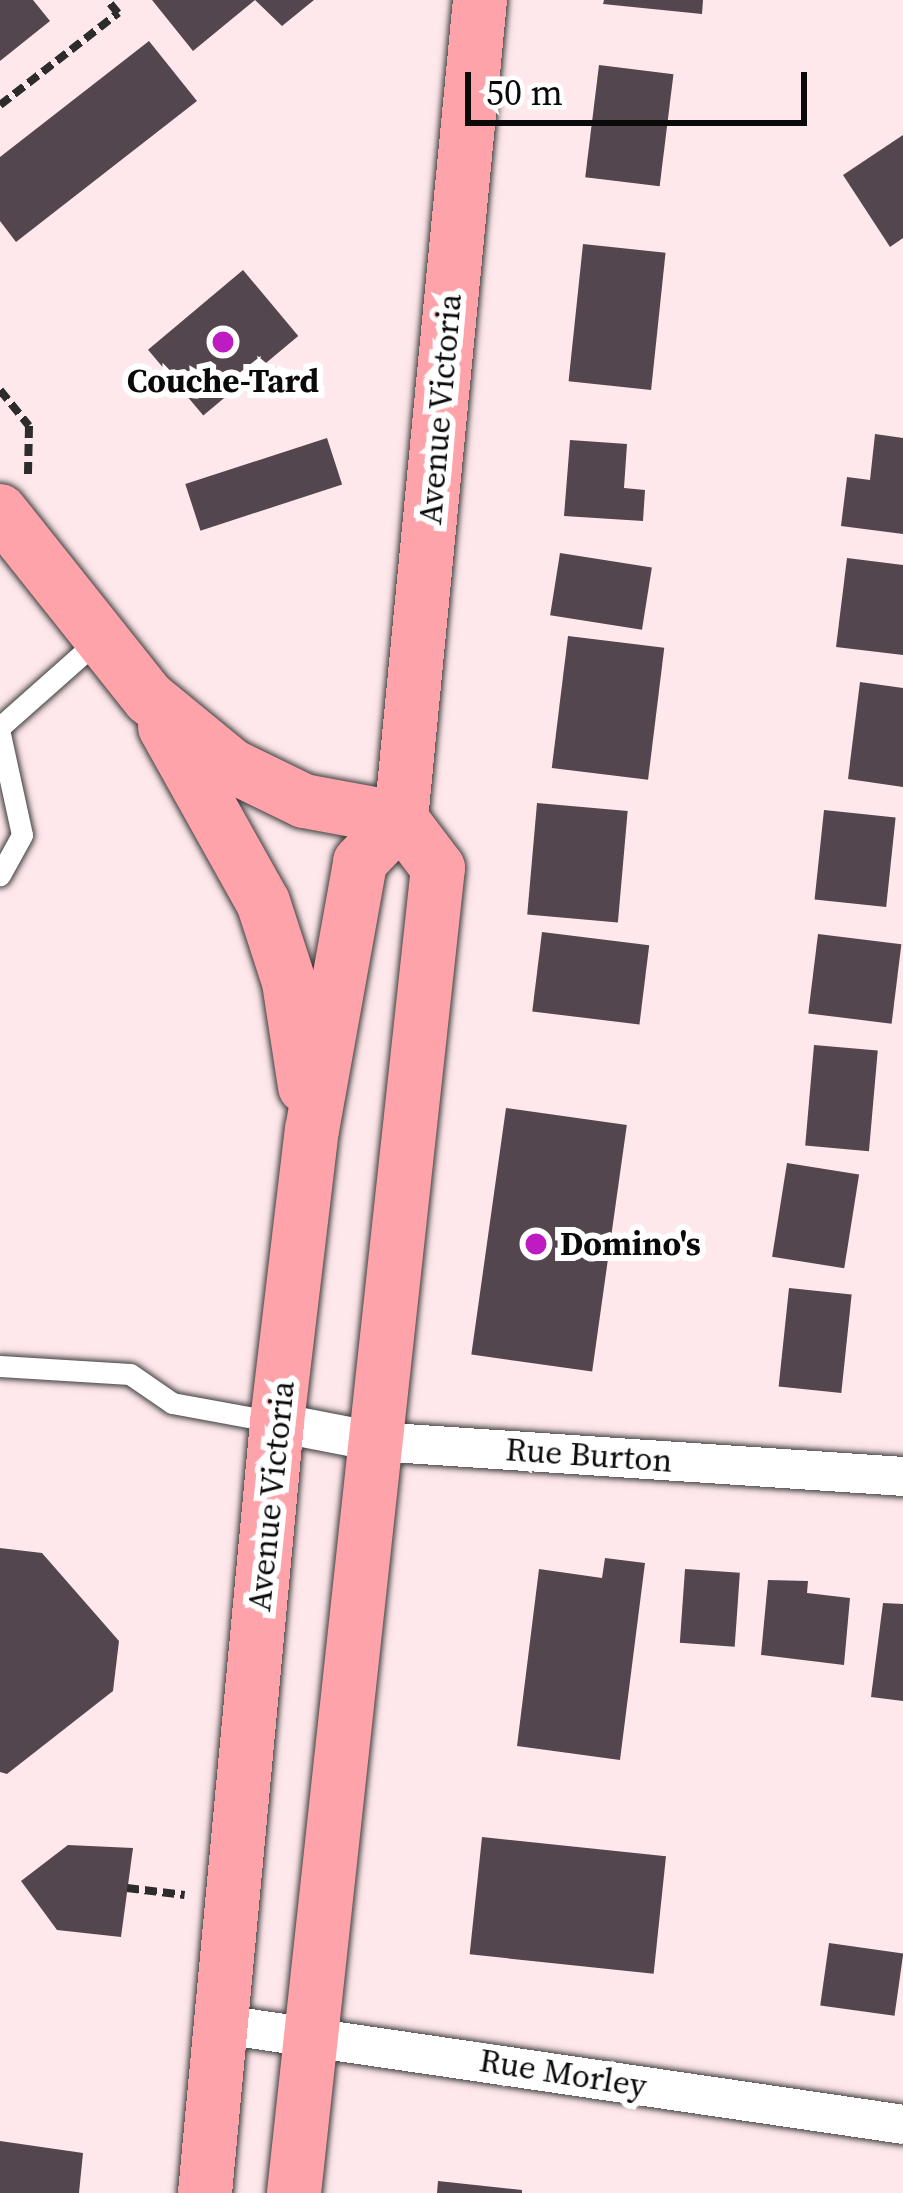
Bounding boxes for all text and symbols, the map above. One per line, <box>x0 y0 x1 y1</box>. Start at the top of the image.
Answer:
scale bar <box>471 48 813 122</box>
text: 50 m <box>486 68 563 117</box>
street label: Avenue Victoria <box>410 291 470 527</box>
marker: Couche-Tard <box>210 329 236 355</box>
place label: Couche-Tard <box>127 361 319 401</box>
place label: Domino's <box>560 1224 701 1264</box>
marker: Domino's <box>523 1231 549 1257</box>
street label: Avenue Victoria <box>239 1378 303 1614</box>
street label: Rue Burton <box>504 1429 674 1481</box>
street label: Rue Morley <box>477 2040 649 2106</box>

